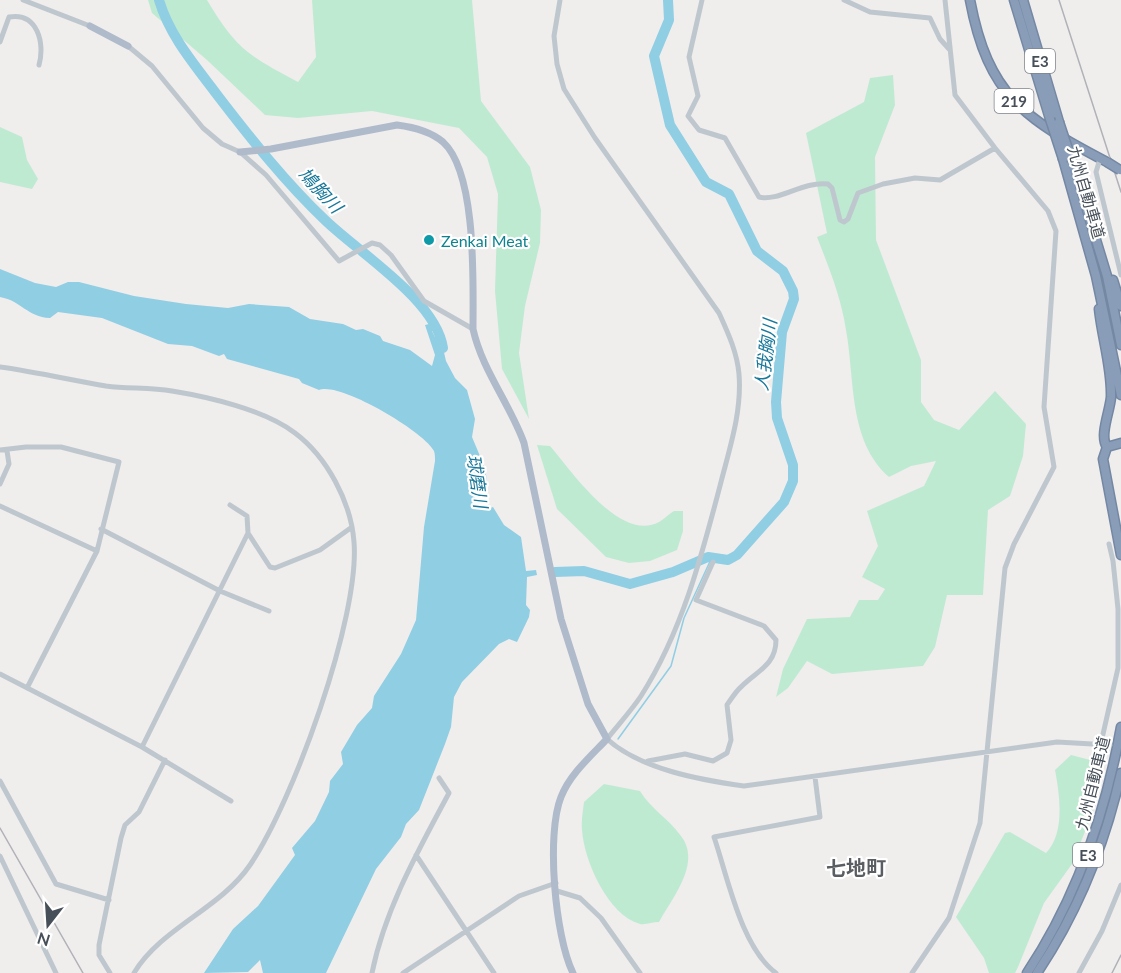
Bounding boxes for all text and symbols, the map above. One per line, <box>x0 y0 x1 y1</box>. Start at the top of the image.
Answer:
road number: E3 <box>1025 49 1055 73</box>
road number: 219 <box>994 89 1034 113</box>
street label: 九州自動車道 <box>1065 143 1109 241</box>
water label: 鳩胸川 <box>295 163 349 219</box>
place label: Zenkai Meat <box>441 231 529 250</box>
marker: Zenkai Meat <box>422 233 436 247</box>
water label: 人我胸川 <box>750 316 781 392</box>
water label: 球磨川 <box>463 453 493 511</box>
street label: 九州自動車道 <box>1071 734 1113 832</box>
road number: E3 <box>1073 843 1103 867</box>
district label: 七地町 <box>826 855 886 879</box>
north arrow <box>18 895 78 955</box>
text: N <box>35 929 52 951</box>

